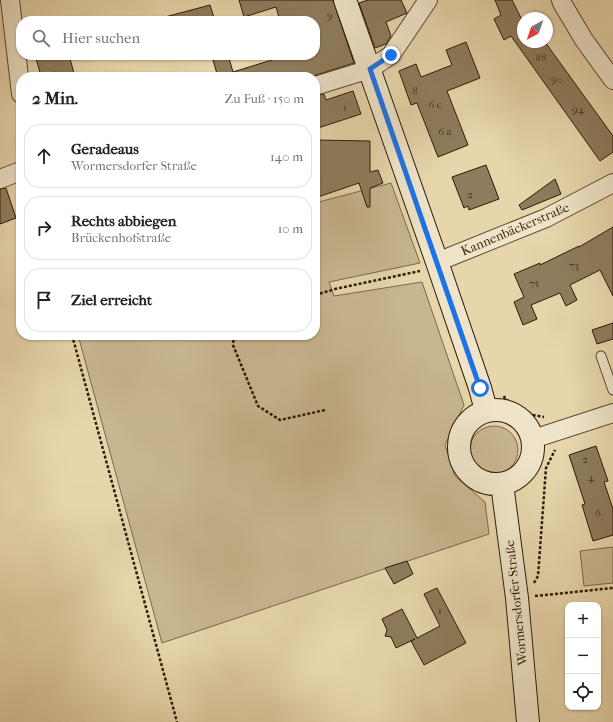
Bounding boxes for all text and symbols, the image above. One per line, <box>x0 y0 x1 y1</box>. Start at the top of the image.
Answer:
house number: 9 <box>327 9 333 22</box>
north arrow <box>517 12 553 48</box>
search box <box>16 16 320 60</box>
icon: search <box>30 27 52 49</box>
text: Hier suchen <box>62 29 140 47</box>
route end <box>382 46 400 64</box>
house number: 88 <box>535 51 547 64</box>
house number: 90 <box>551 73 563 86</box>
house number: 8 <box>412 84 418 97</box>
text: 2 Min. <box>32 88 78 108</box>
text: Zu Fuß · 150 m <box>225 91 304 106</box>
house number: 6 c <box>428 98 442 111</box>
house number: 1 <box>343 101 347 114</box>
house number: 94 <box>572 103 585 116</box>
house number: 6 a <box>438 125 453 138</box>
text: Geradeaus <box>71 140 139 158</box>
icon: ahead <box>33 145 55 167</box>
text: 140 m <box>270 149 303 164</box>
text: Wormersdorfer Straße <box>71 158 197 173</box>
house number: 2 <box>467 188 473 201</box>
street label: Kannenbäckerstraße <box>459 199 572 259</box>
text: Rechts abbiegen <box>71 212 176 230</box>
icon: right <box>33 217 55 239</box>
text: 10 m <box>278 221 303 236</box>
text: Brückenhofstraße <box>71 230 171 245</box>
house number: 73 <box>569 259 579 272</box>
house number: 75 <box>529 277 539 290</box>
icon: arrive <box>33 289 55 311</box>
text: Ziel erreicht <box>71 291 152 309</box>
route start <box>471 379 489 397</box>
house number: 2 <box>582 453 588 466</box>
house number: 4 <box>588 471 595 484</box>
house number: 6 <box>595 506 601 519</box>
street label: Wormersdorfer Straße <box>502 539 530 667</box>
map controls <box>565 602 601 710</box>
button: + <box>565 602 601 638</box>
house number: 1 <box>438 604 442 617</box>
button: − <box>565 638 601 674</box>
button: locate <box>565 674 601 710</box>

